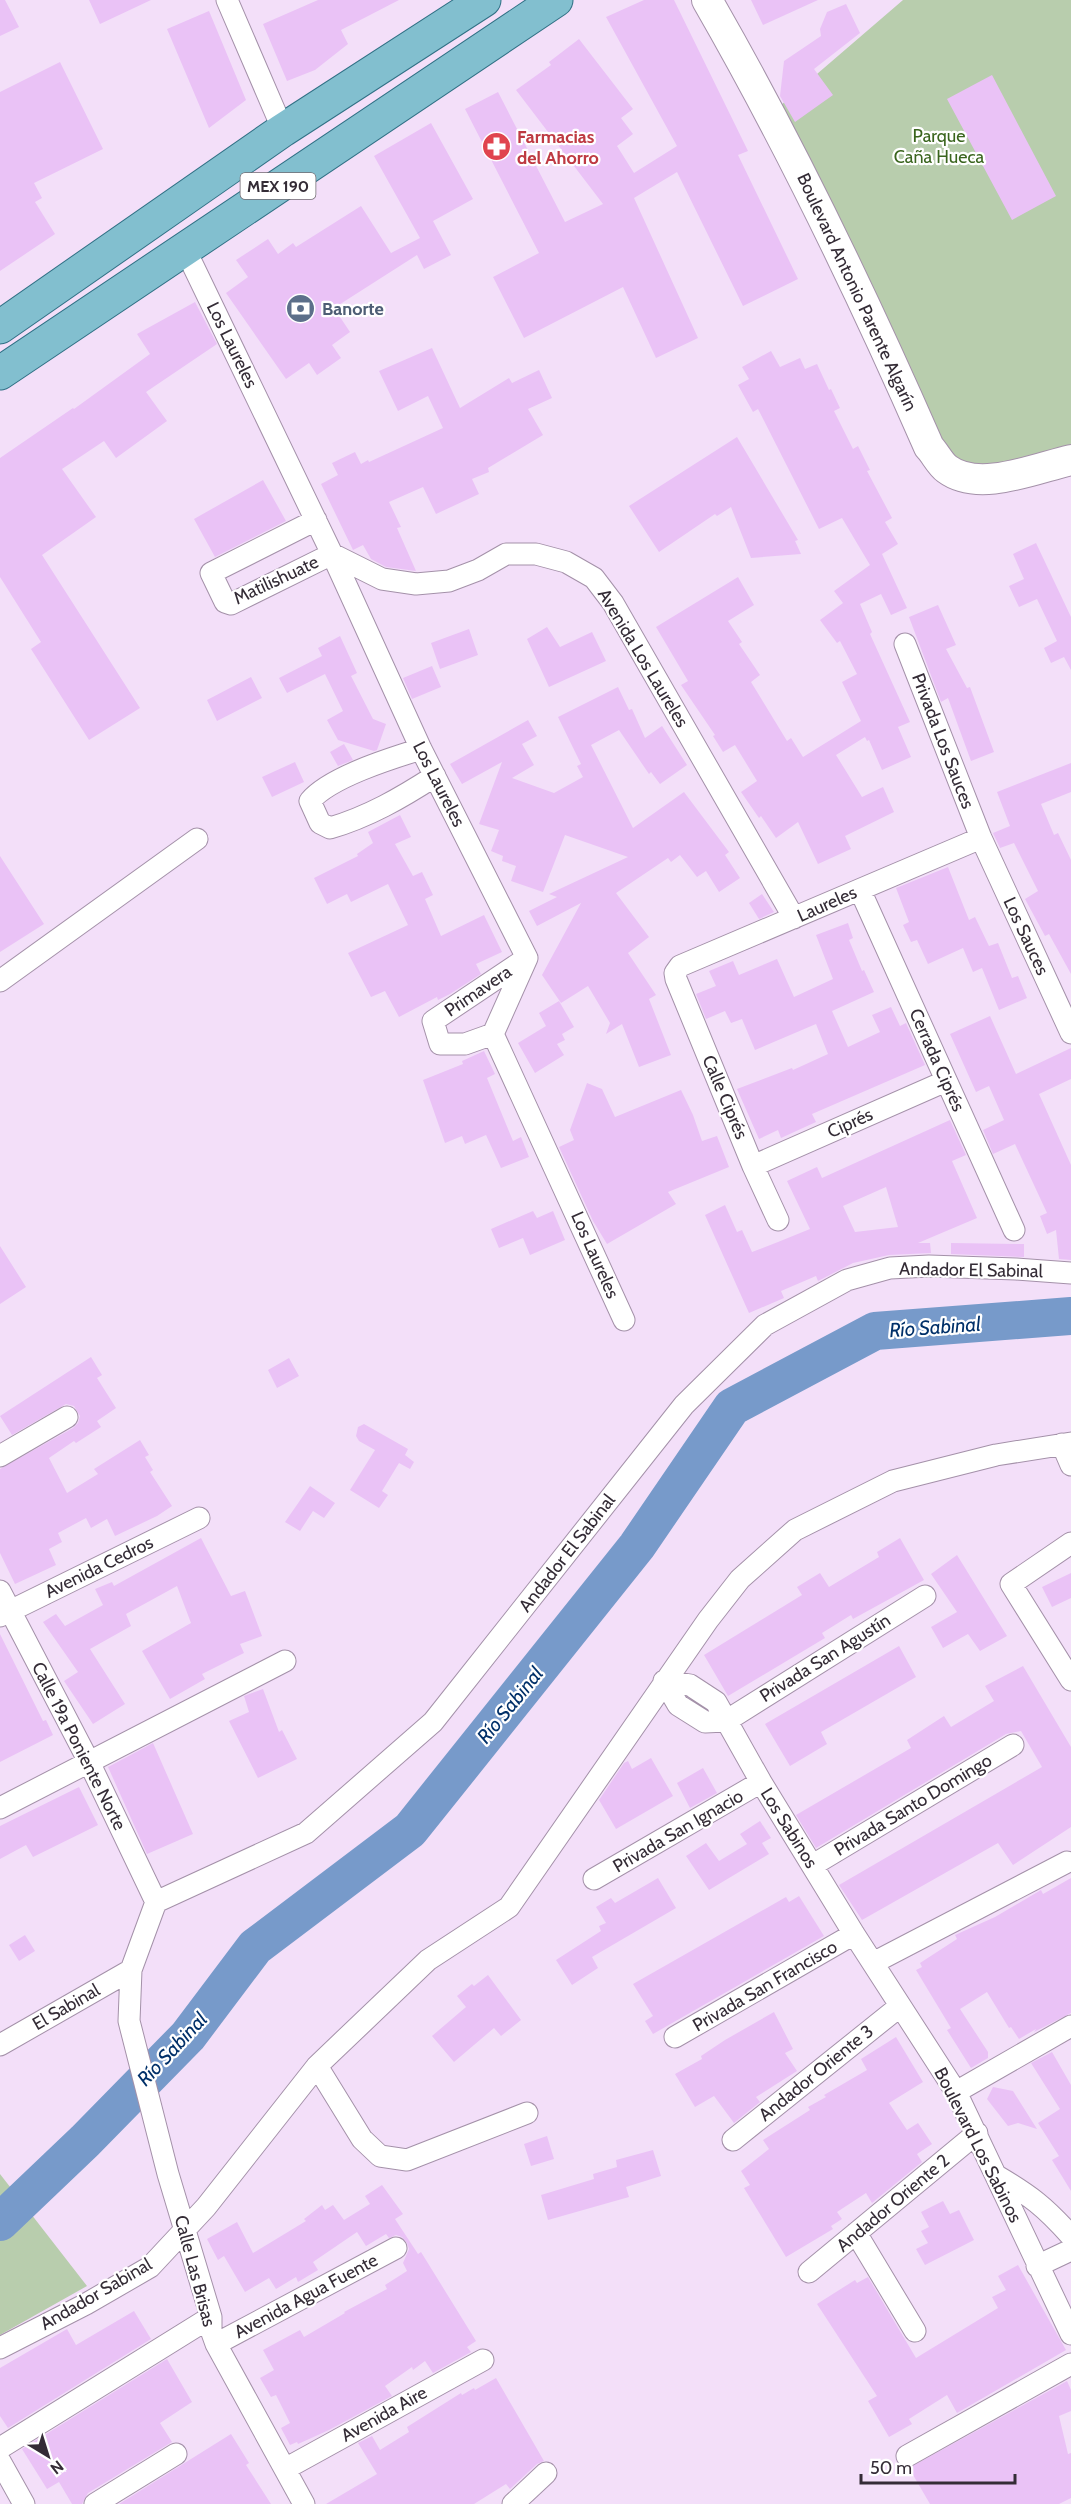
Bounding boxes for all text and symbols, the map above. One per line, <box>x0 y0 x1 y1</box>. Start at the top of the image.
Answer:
park label: Parque Caña Hueca <box>894 125 985 168</box>
place label: Farmacias del Ahorro <box>517 126 599 169</box>
pharmacy icon: Farmacias del Ahorro <box>480 131 512 163</box>
street label: Boulevard Antonio Parente Algarín <box>792 170 922 414</box>
road number: MEX 190 <box>240 173 316 199</box>
bank icon: Banorte <box>285 293 317 325</box>
street label: Los Laureles <box>202 298 262 392</box>
place label: Banorte <box>322 298 384 320</box>
street label: Matilishuate <box>230 551 322 609</box>
street label: Avenida Los Laureles <box>593 585 693 731</box>
street label: Privada Los Sauces <box>907 670 979 812</box>
street label: Los Laureles <box>408 738 470 830</box>
street label: Laureles <box>794 881 860 927</box>
street label: Los Sauces <box>998 893 1054 979</box>
street label: Primavera <box>440 960 516 1021</box>
street label: Cerrada Ciprés <box>905 1005 969 1115</box>
street label: Calle Ciprés <box>697 1052 753 1142</box>
street label: Ciprés <box>824 1103 876 1143</box>
street label: Los Laureles <box>566 1208 624 1302</box>
street label: Andador El Sabinal <box>899 1258 1044 1282</box>
water label: Río Sabinal <box>888 1312 982 1342</box>
street label: Andador El Sabinal <box>514 1489 620 1616</box>
street label: Avenida Cedros <box>41 1531 157 1603</box>
street label: Privada San Agustín <box>756 1609 894 1707</box>
street label: Calle 19a Poniente Norte <box>27 1658 131 1834</box>
water label: Río Sabinal <box>472 1662 548 1748</box>
street label: Privada Santo Domingo <box>830 1749 996 1861</box>
street label: Los Sabinos <box>756 1784 822 1872</box>
street label: Privada San Ignacio <box>609 1785 747 1877</box>
street label: Privada San Francisco <box>689 1936 841 2036</box>
street label: El Sabinal <box>28 1979 104 2035</box>
water label: Río Sabinal <box>132 2007 212 2091</box>
street label: Andador Oriente 3 <box>754 2020 878 2126</box>
street label: Boulevard Los Sabinos <box>929 2064 1027 2226</box>
street label: Andador Oriente 2 <box>832 2149 954 2257</box>
street label: Calle Las Brisas <box>170 2213 220 2329</box>
street label: Avenida Agua Fuente <box>230 2249 382 2343</box>
street label: Andador Sabinal <box>36 2253 156 2335</box>
street label: Avenida Aire <box>337 2381 431 2447</box>
north arrow <box>18 2426 78 2486</box>
scale bar <box>861 2447 1016 2485</box>
text: N <box>47 2456 67 2478</box>
text: 50 m <box>870 2457 912 2479</box>

